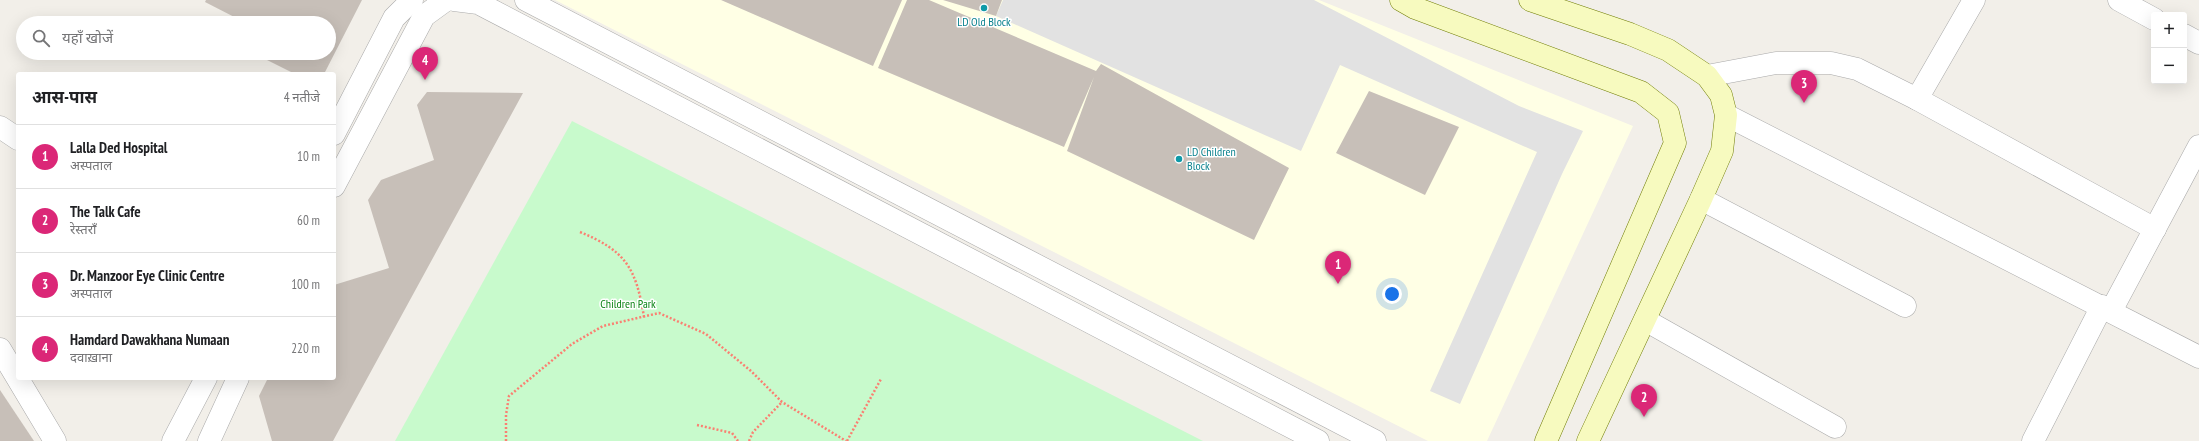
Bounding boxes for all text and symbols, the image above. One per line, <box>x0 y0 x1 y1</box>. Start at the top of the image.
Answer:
marker: LD Old Block <box>979 3 989 13</box>
map controls <box>2151 12 2187 84</box>
button: + <box>2151 12 2187 48</box>
place label: LD Old Block <box>957 14 1011 29</box>
search box <box>16 16 336 60</box>
icon: search <box>30 27 52 49</box>
text: यहाँ खोजें <box>62 28 113 47</box>
pin: 4 <box>412 47 438 80</box>
button: − <box>2151 48 2187 84</box>
pin: 3 <box>1791 70 1817 103</box>
text: आस-पास <box>32 86 97 108</box>
text: 4 नतीजे <box>284 89 320 106</box>
text: Lalla Ded Hospital <box>70 138 168 157</box>
place label: LD Children Block <box>1187 144 1236 173</box>
text: 1 <box>42 148 48 165</box>
text: 10 m <box>297 148 320 165</box>
marker: LD Children Block <box>1174 154 1184 164</box>
text: अस्पताल <box>70 157 112 174</box>
text: The Talk Cafe <box>70 202 141 221</box>
text: 2 <box>42 212 48 229</box>
text: 60 m <box>297 212 320 229</box>
text: रेस्तराँ <box>70 221 96 238</box>
pin: 1 <box>1325 251 1351 284</box>
text: Dr. Manzoor Eye Clinic Centre <box>70 266 225 285</box>
text: 3 <box>42 276 48 293</box>
text: 100 m <box>291 276 320 293</box>
your location <box>1382 284 1402 304</box>
text: अस्पताल <box>70 285 112 302</box>
park label: Children Park <box>600 296 656 311</box>
text: Hamdard Dawakhana Numaan <box>70 330 229 349</box>
text: 4 <box>42 340 48 357</box>
text: 220 m <box>291 340 320 357</box>
text: दवाख़ाना <box>70 349 112 366</box>
pin: 2 <box>1631 384 1657 417</box>

